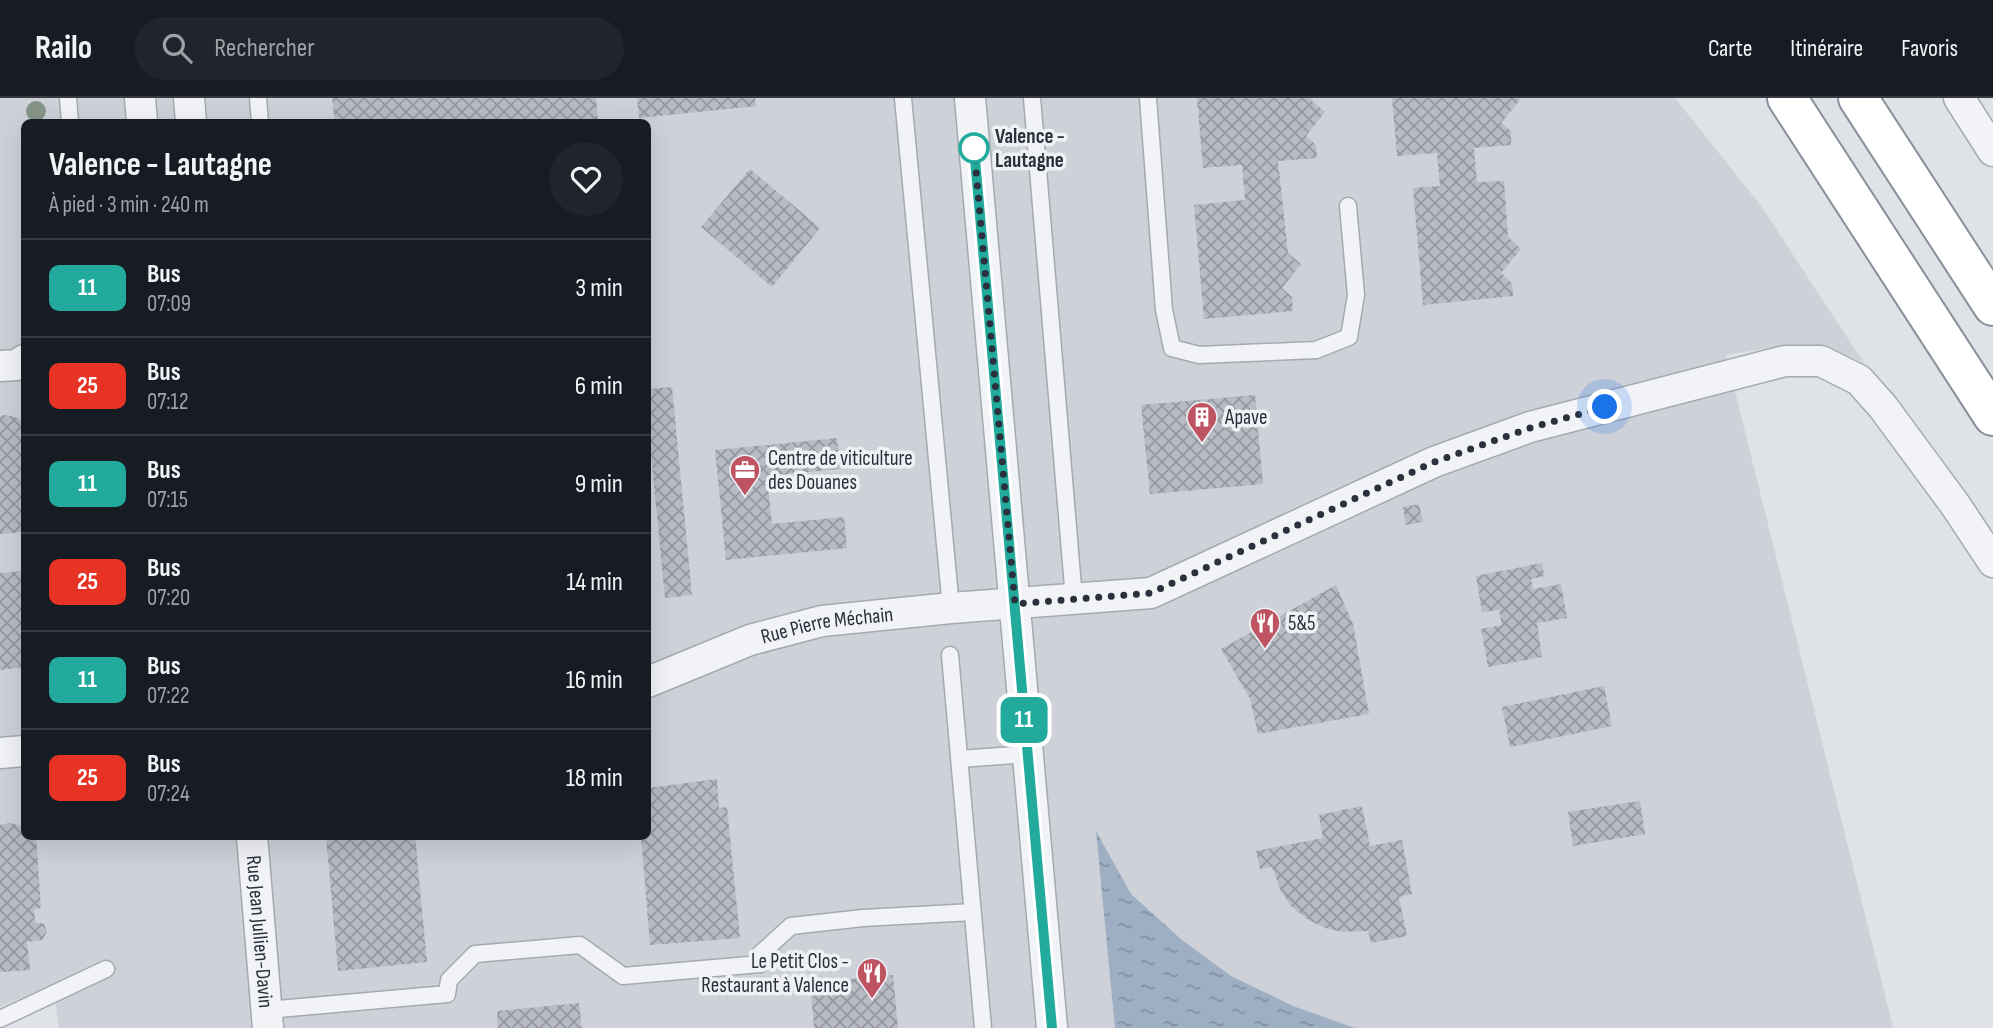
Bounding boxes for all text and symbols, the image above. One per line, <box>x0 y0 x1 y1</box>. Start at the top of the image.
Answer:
search box <box>134 17 624 80</box>
text: Railo <box>35 28 92 68</box>
icon: search <box>158 29 196 67</box>
text: Rechercher <box>214 33 315 64</box>
text: Carte <box>1708 34 1752 63</box>
text: Itinéraire <box>1790 34 1863 63</box>
text: Favoris <box>1901 34 1958 63</box>
place label: Valence - Lautagne <box>995 124 1065 173</box>
marker: Valence - Lautagne <box>959 133 989 163</box>
button: heart <box>549 142 623 216</box>
text: Valence - Lautagne <box>49 145 272 185</box>
text: À pied · 3 min · 240 m <box>49 191 209 219</box>
text: Bus <box>147 259 181 290</box>
text: 11 <box>78 273 97 302</box>
text: 3 min <box>575 273 623 304</box>
text: 07:09 <box>147 290 191 318</box>
text: Bus <box>147 357 181 388</box>
text: 25 <box>77 371 98 400</box>
text: 6 min <box>575 371 623 402</box>
text: 07:12 <box>147 388 188 416</box>
your location <box>1587 389 1622 424</box>
building icon: Apave <box>1185 400 1219 444</box>
place label: Apave <box>1224 405 1267 430</box>
place label: Centre de viticulture des Douanes <box>768 446 913 495</box>
office icon: Centre de viticulture des Douanes <box>728 453 762 497</box>
text: Bus <box>147 455 181 486</box>
text: 11 <box>78 469 97 498</box>
text: 9 min <box>575 469 623 500</box>
text: 07:15 <box>147 486 188 514</box>
text: Bus <box>147 553 181 584</box>
text: 25 <box>77 567 98 596</box>
text: 14 min <box>566 567 623 598</box>
text: 07:20 <box>147 584 190 612</box>
street label: Rue Pierre Méchain <box>758 601 894 649</box>
restaurant icon: 5&5 <box>1248 606 1282 650</box>
place label: 5&5 <box>1288 611 1315 636</box>
text: Bus <box>147 651 181 682</box>
text: 11 <box>78 665 97 694</box>
text: 16 min <box>566 665 623 696</box>
text: 07:22 <box>147 682 190 710</box>
line badge: 11 <box>992 697 1056 743</box>
text: 11 <box>1015 705 1033 734</box>
text: Bus <box>147 749 181 780</box>
text: 25 <box>77 763 98 792</box>
text: 18 min <box>566 763 623 794</box>
text: 07:24 <box>147 780 190 808</box>
street label: Rue Jean Jullien-Davin <box>241 854 279 1009</box>
place label: Le Petit Clos - Restaurant à Valence <box>701 949 849 998</box>
restaurant icon: Le Petit Clos - Restaurant à Valence <box>855 956 889 1000</box>

